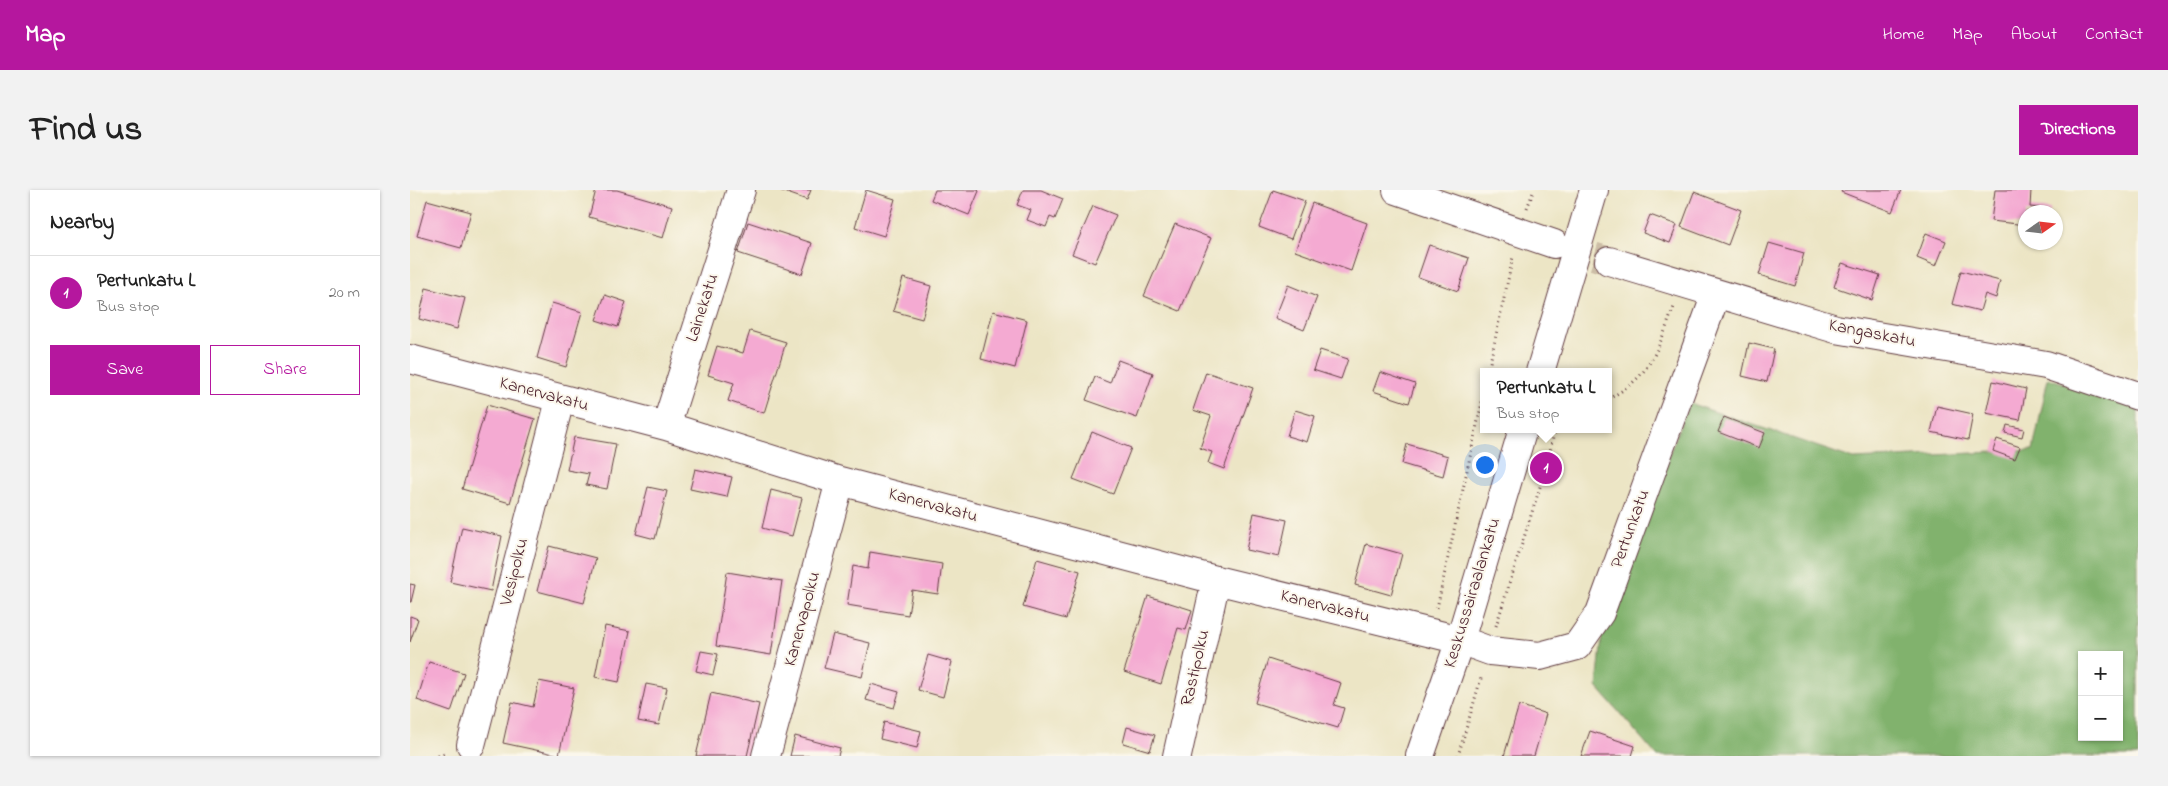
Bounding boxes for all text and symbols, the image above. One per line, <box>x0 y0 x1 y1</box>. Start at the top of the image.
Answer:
text: Map <box>25 18 66 53</box>
text: Home <box>1883 22 1924 48</box>
text: Map <box>1952 22 1983 48</box>
text: About <box>2011 22 2057 48</box>
text: Contact <box>2085 22 2143 48</box>
text: Find us <box>30 105 142 156</box>
button: Directions <box>2019 105 2138 155</box>
north arrow <box>2018 205 2063 250</box>
text: Nearby <box>50 208 114 238</box>
text: Pertunkatu L <box>97 268 195 295</box>
street label: Lainekatu <box>680 270 726 346</box>
text: 1 <box>63 281 69 305</box>
text: 20 m <box>329 281 360 305</box>
text: Bus stop <box>97 295 160 319</box>
street label: Kangaskatu <box>1826 313 1918 356</box>
button: Save <box>50 345 200 395</box>
button: Share <box>210 345 360 395</box>
popup <box>1480 368 1612 433</box>
street label: Kanervakatu <box>496 371 592 419</box>
text: Pertunkatu L <box>1497 375 1595 402</box>
text: Bus stop <box>1497 402 1559 426</box>
pin: 1 <box>1530 449 1562 487</box>
your location <box>1472 452 1498 478</box>
street label: Kanervakatu <box>885 482 981 530</box>
street label: Pertunkatu <box>1605 486 1657 572</box>
street label: Keskussairaalankatu <box>1438 515 1508 671</box>
street label: Vesipolku <box>494 536 536 609</box>
street label: Kanervapolku <box>778 569 828 669</box>
street label: Kanervakatu <box>1277 583 1373 631</box>
street label: Rastipolku <box>1175 627 1217 709</box>
map controls <box>2078 651 2123 741</box>
button: + <box>2078 651 2123 696</box>
button: − <box>2078 696 2123 741</box>

